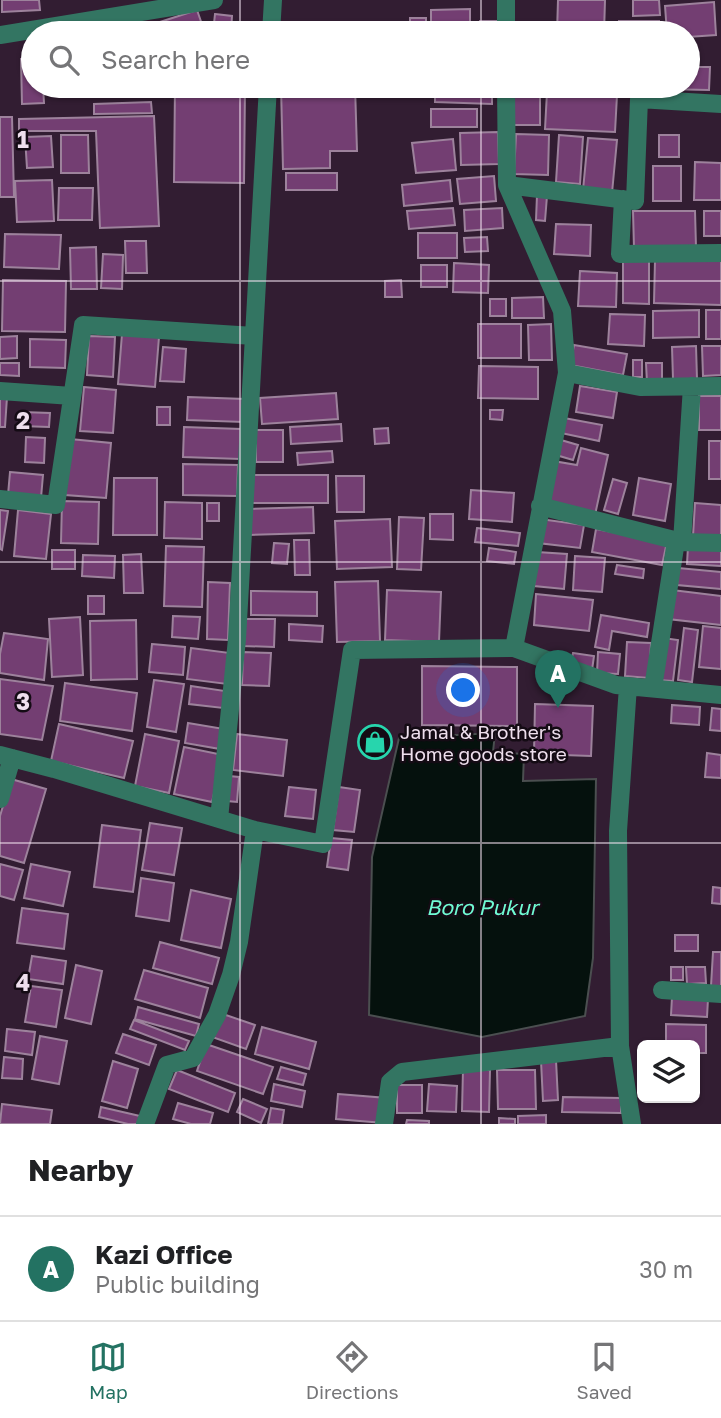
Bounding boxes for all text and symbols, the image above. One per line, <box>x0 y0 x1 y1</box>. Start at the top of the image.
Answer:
search box <box>21 21 700 98</box>
icon: search <box>45 41 83 79</box>
text: Search here <box>101 44 250 75</box>
text: 1 <box>17 125 29 153</box>
text: 2 <box>16 406 30 434</box>
pin: A <box>535 650 581 708</box>
your location <box>446 673 480 707</box>
text: 3 <box>16 687 30 715</box>
place label: Jamal & Brother's Home goods store <box>400 720 567 765</box>
shop icon: Jamal & Brother's Home goods store <box>356 723 394 761</box>
water label: Boro Pukur <box>426 894 541 920</box>
text: 4 <box>16 968 30 996</box>
map controls <box>637 1040 700 1103</box>
button: layers <box>637 1040 700 1103</box>
text: Nearby <box>28 1152 133 1188</box>
text: Kazi Office <box>95 1239 232 1270</box>
text: A <box>43 1255 59 1283</box>
text: 30 m <box>639 1255 693 1283</box>
text: Public building <box>95 1270 260 1298</box>
tab: Map <box>89 1338 128 1403</box>
tab: Directions <box>306 1338 399 1403</box>
tab: Saved <box>577 1338 632 1403</box>

